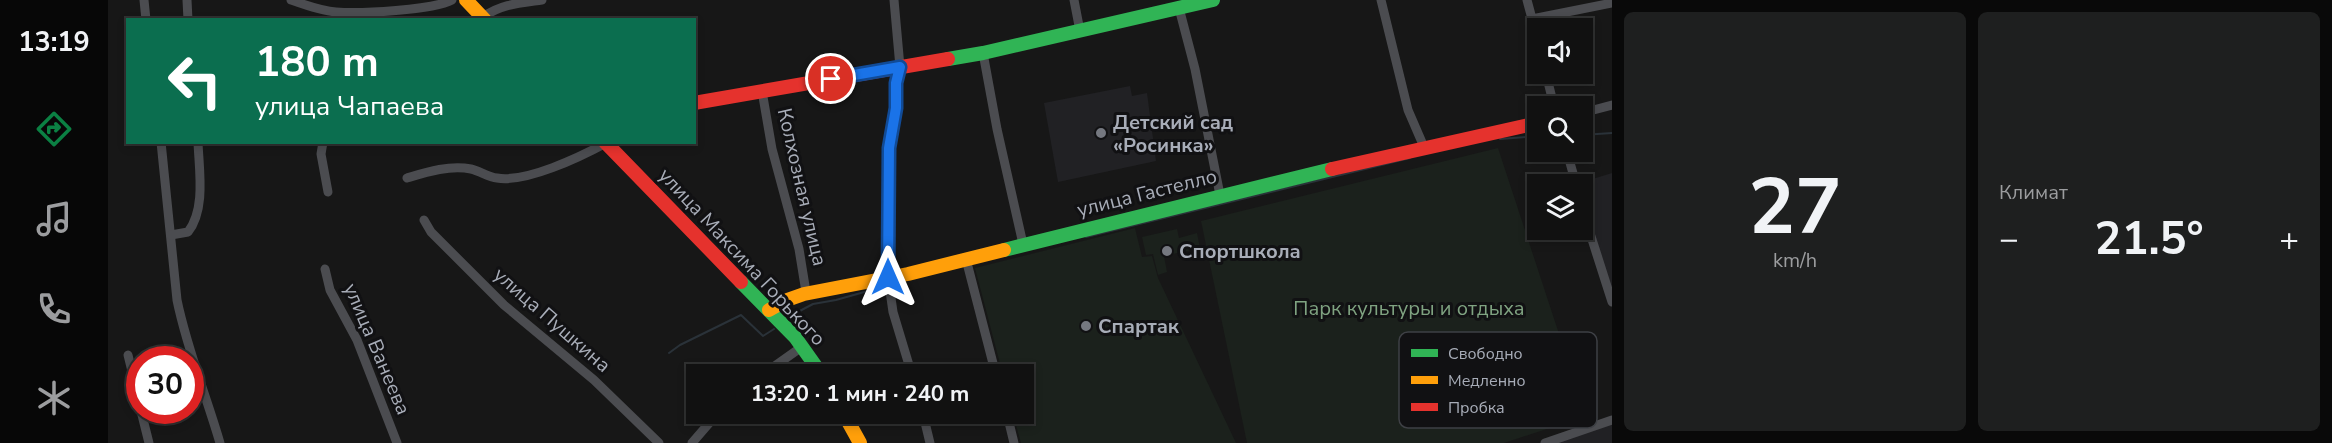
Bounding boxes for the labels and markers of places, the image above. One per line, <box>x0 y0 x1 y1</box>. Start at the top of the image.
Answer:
pin <box>805 53 856 104</box>
place label: Детский сад «Росинка» <box>1113 109 1233 159</box>
marker: Детский сад «Росинка» <box>1094 126 1108 140</box>
place label: Спортшкола <box>1179 238 1301 265</box>
marker: Спортшкола <box>1160 244 1174 258</box>
place label: Спартак <box>1098 313 1180 340</box>
marker: Спартак <box>1079 319 1093 333</box>

